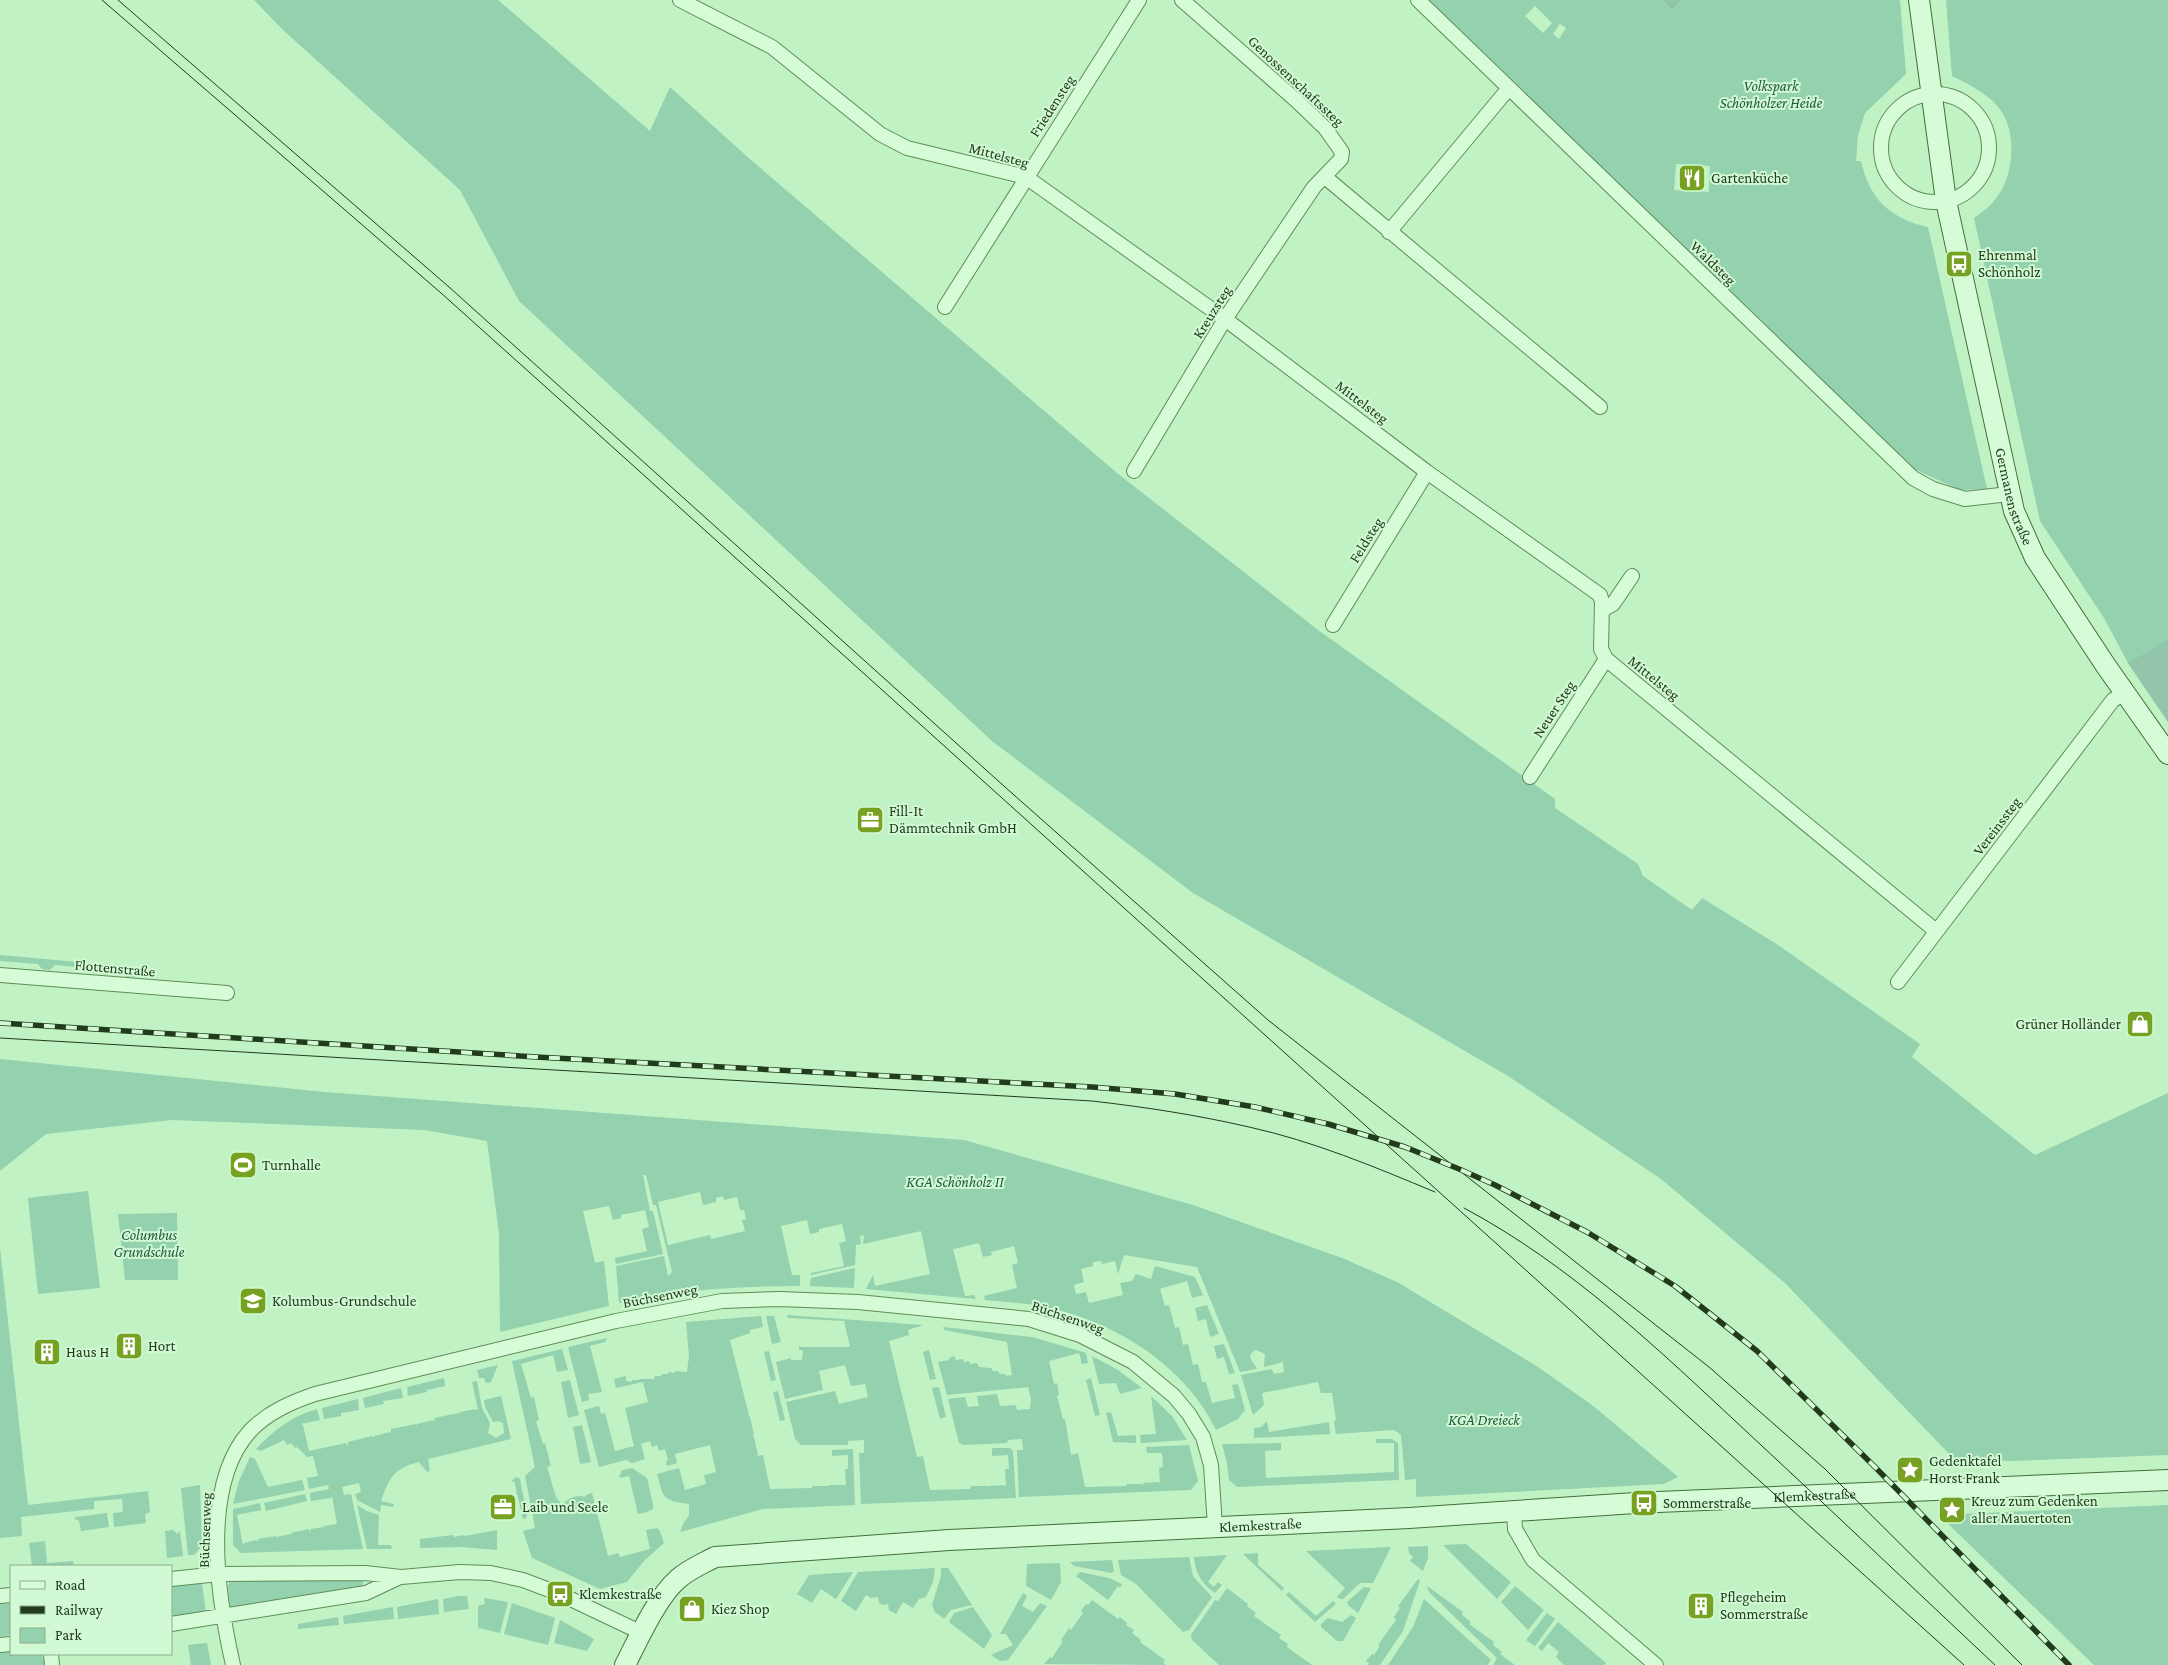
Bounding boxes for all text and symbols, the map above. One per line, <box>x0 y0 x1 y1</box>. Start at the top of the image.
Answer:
street label: Genossenschaftssteg <box>1244 33 1347 130</box>
street label: Friedensteg <box>1026 72 1079 140</box>
park label: Volkspark Schönholzer Heide <box>1720 78 1823 111</box>
street label: Mittelsteg <box>967 139 1031 172</box>
restaurant icon: Gartenküche <box>1677 163 1707 193</box>
place label: Gartenküche <box>1711 170 1789 186</box>
street label: Waldsteg <box>1686 238 1739 289</box>
place label: Ehrenmal Schönholz <box>1978 247 2041 280</box>
bus stop icon: Ehrenmal Schönholz <box>1944 249 1974 279</box>
street label: Kreuzsteg <box>1190 283 1235 342</box>
street label: Mittelsteg <box>1332 377 1391 428</box>
street label: Germanenstraße <box>1992 446 2036 548</box>
street label: Feldsteg <box>1346 515 1387 566</box>
street label: Mittelsteg <box>1624 652 1683 704</box>
street label: Neuer Steg <box>1530 677 1579 741</box>
street label: Vereinssteg <box>1970 794 2025 859</box>
place label: Fill-It Dämmtechnik GmbH <box>889 803 1017 836</box>
office icon: Fill-It Dämmtechnik GmbH <box>855 805 885 835</box>
street label: Flottenstraße <box>74 956 156 980</box>
shop icon: Grüner Holländer <box>2125 1009 2155 1039</box>
place label: Grüner Holländer <box>2015 1016 2122 1032</box>
sports icon: Turnhalle <box>228 1150 258 1180</box>
place label: Turnhalle <box>262 1157 321 1173</box>
park label: KGA Schönholz II <box>906 1174 1004 1190</box>
park label: Columbus Grundschule <box>114 1227 185 1260</box>
street label: Büchsenweg <box>621 1281 699 1312</box>
school or university icon: Kolumbus-Grundschule <box>238 1286 268 1316</box>
place label: Kolumbus-Grundschule <box>272 1293 417 1309</box>
street label: Büchsenweg <box>1029 1297 1106 1338</box>
building icon: Hort <box>114 1331 144 1361</box>
building icon: Haus H <box>32 1337 62 1367</box>
place label: Hort <box>148 1338 177 1354</box>
place label: Haus H <box>66 1344 109 1360</box>
park label: KGA Dreieck <box>1448 1412 1521 1428</box>
place label: Gedenktafel Horst Frank <box>1929 1453 2002 1486</box>
place icon: Gedenktafel Horst Frank <box>1895 1455 1925 1485</box>
street label: Klemkestraße <box>1773 1485 1857 1505</box>
bus stop icon: Sommerstraße <box>1629 1488 1659 1518</box>
street label: Büchsenweg <box>196 1492 215 1568</box>
office icon: Laib und Seele <box>488 1492 518 1522</box>
place label: Kreuz zum Gedenken aller Mauertoten <box>1971 1493 2098 1526</box>
place label: Sommerstraße <box>1663 1495 1752 1511</box>
place icon: Kreuz zum Gedenken aller Mauertoten <box>1937 1495 1967 1525</box>
place label: Laib und Seele <box>522 1499 609 1515</box>
street label: Klemkestraße <box>1219 1515 1302 1535</box>
legend <box>10 1565 172 1655</box>
text: Road <box>55 1577 86 1593</box>
bus stop icon: Klemkestraße <box>545 1579 575 1609</box>
place label: Klemkestraße <box>579 1586 662 1602</box>
place label: Pflegeheim Sommerstraße <box>1720 1589 1809 1622</box>
building icon: Pflegeheim Sommerstraße <box>1686 1591 1716 1621</box>
shop icon: Kiez Shop <box>677 1594 707 1624</box>
place label: Kiez Shop <box>711 1601 770 1618</box>
text: Railway <box>55 1602 103 1619</box>
text: Park <box>55 1627 82 1643</box>

